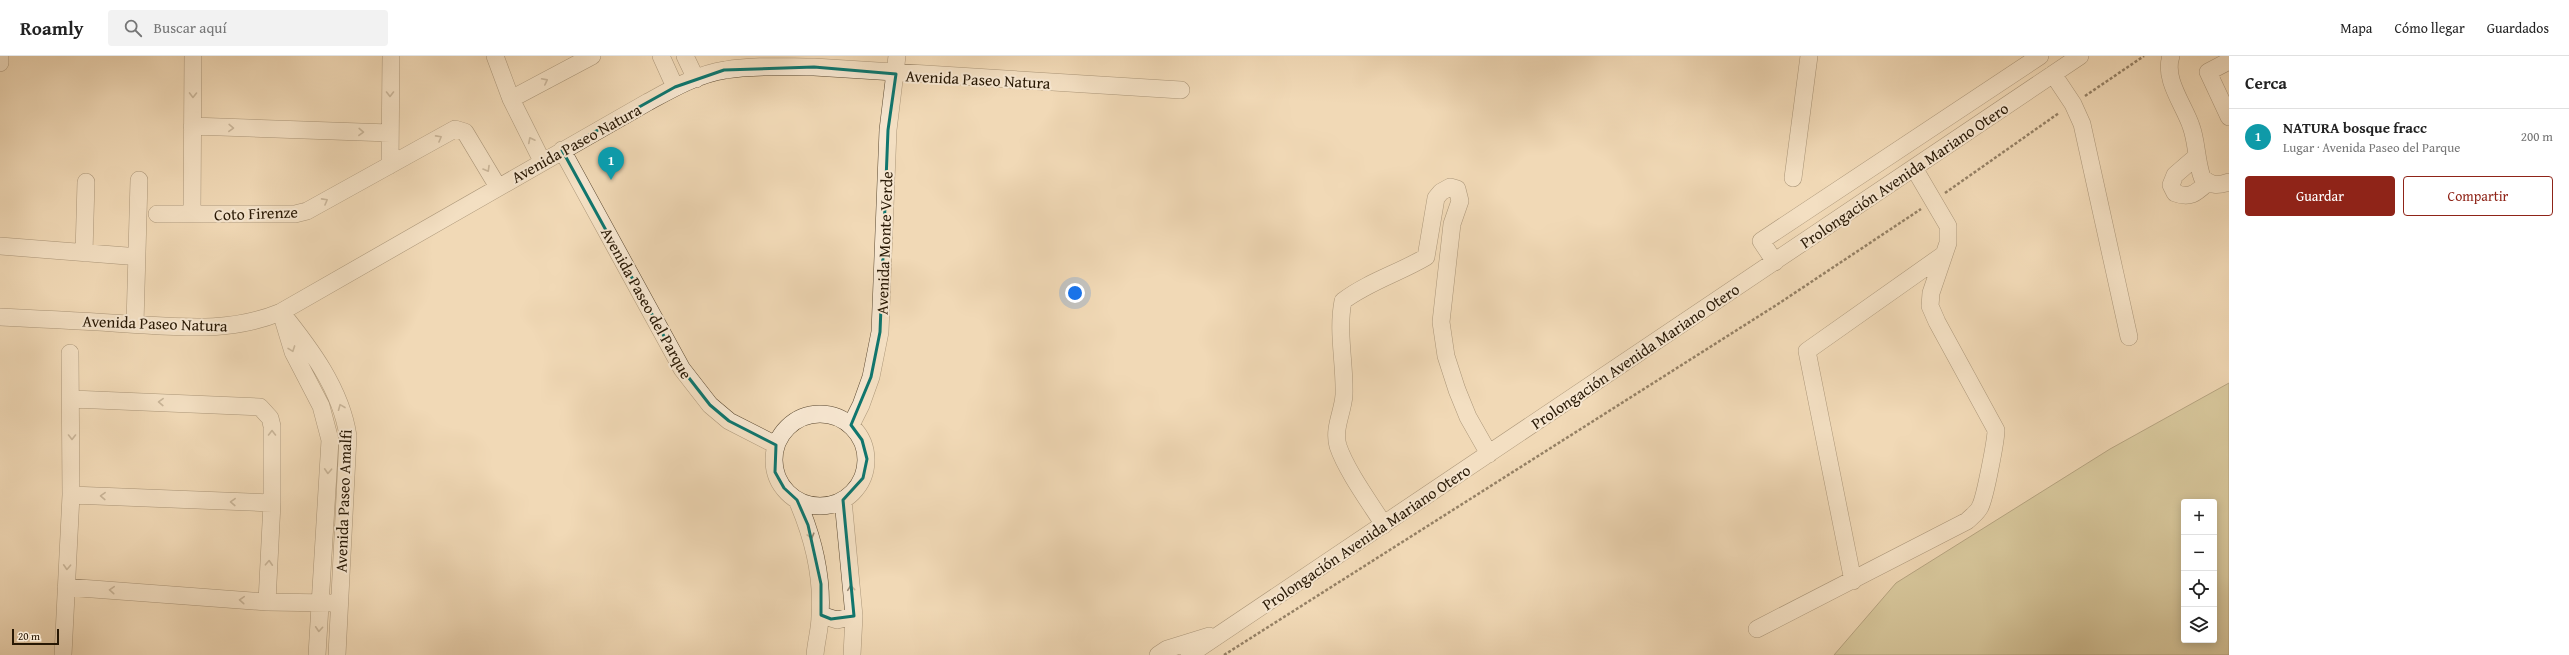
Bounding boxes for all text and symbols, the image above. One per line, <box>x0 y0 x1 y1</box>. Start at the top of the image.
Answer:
search box <box>108 10 388 46</box>
text: Roamly <box>20 14 84 42</box>
icon: search <box>122 17 144 39</box>
text: Buscar aquí <box>154 17 227 38</box>
text: Mapa <box>2340 18 2372 38</box>
text: Cómo llegar <box>2394 18 2465 38</box>
text: Guardados <box>2487 18 2549 38</box>
street label: Avenida Paseo Natura <box>905 63 1052 95</box>
text: Cerca <box>2245 70 2287 95</box>
one-way arrow <box>541 78 548 86</box>
one-way arrow <box>386 91 394 97</box>
one-way arrow <box>188 92 197 98</box>
street label: Prolongación Avenida Mariano Otero <box>1795 96 2013 254</box>
street label: Avenida Paseo Natura <box>507 97 646 189</box>
text: NATURA bosque fracc <box>2283 117 2427 138</box>
one-way arrow <box>228 123 234 132</box>
text: 1 <box>2255 127 2261 146</box>
text: 200 m <box>2521 127 2553 146</box>
one-way arrow <box>358 128 364 136</box>
one-way arrow <box>435 135 442 142</box>
one-way arrow <box>528 137 536 145</box>
text: Lugar · Avenida Paseo del Parque <box>2283 138 2460 157</box>
pin: 1 <box>598 147 624 180</box>
one-way arrow <box>483 165 490 172</box>
street label: Avenida Monte Verde <box>870 171 898 315</box>
button: Guardar <box>2245 176 2395 216</box>
button: Compartir <box>2403 176 2553 216</box>
one-way arrow <box>321 198 328 205</box>
street label: Coto Firenze <box>214 200 298 226</box>
street label: Avenida Paseo del Parque <box>595 223 699 383</box>
street label: Prolongación Avenida Mariano Otero <box>1526 277 1744 435</box>
your location <box>1065 283 1085 303</box>
street label: Avenida Paseo Natura <box>82 308 228 338</box>
one-way arrow <box>288 345 296 352</box>
one-way arrow <box>158 398 164 406</box>
one-way arrow <box>338 404 346 412</box>
street label: Avenida Paseo Amalfi <box>329 429 358 573</box>
one-way arrow <box>268 430 276 436</box>
one-way arrow <box>67 434 76 440</box>
street label: Prolongación Avenida Mariano Otero <box>1257 458 1475 616</box>
one-way arrow <box>324 468 332 474</box>
one-way arrow <box>100 492 106 501</box>
one-way arrow <box>230 497 236 506</box>
map controls <box>2181 499 2217 643</box>
button: + <box>2181 499 2217 535</box>
one-way arrow <box>806 532 815 539</box>
button: − <box>2181 535 2217 571</box>
one-way arrow <box>265 560 274 566</box>
one-way arrow <box>63 564 72 570</box>
button: locate <box>2181 571 2217 607</box>
one-way arrow <box>847 585 856 591</box>
one-way arrow <box>109 586 115 595</box>
one-way arrow <box>239 595 245 604</box>
button: layers <box>2181 607 2217 643</box>
one-way arrow <box>315 626 324 632</box>
scale bar <box>12 627 59 646</box>
text: 20 m <box>18 628 40 644</box>

